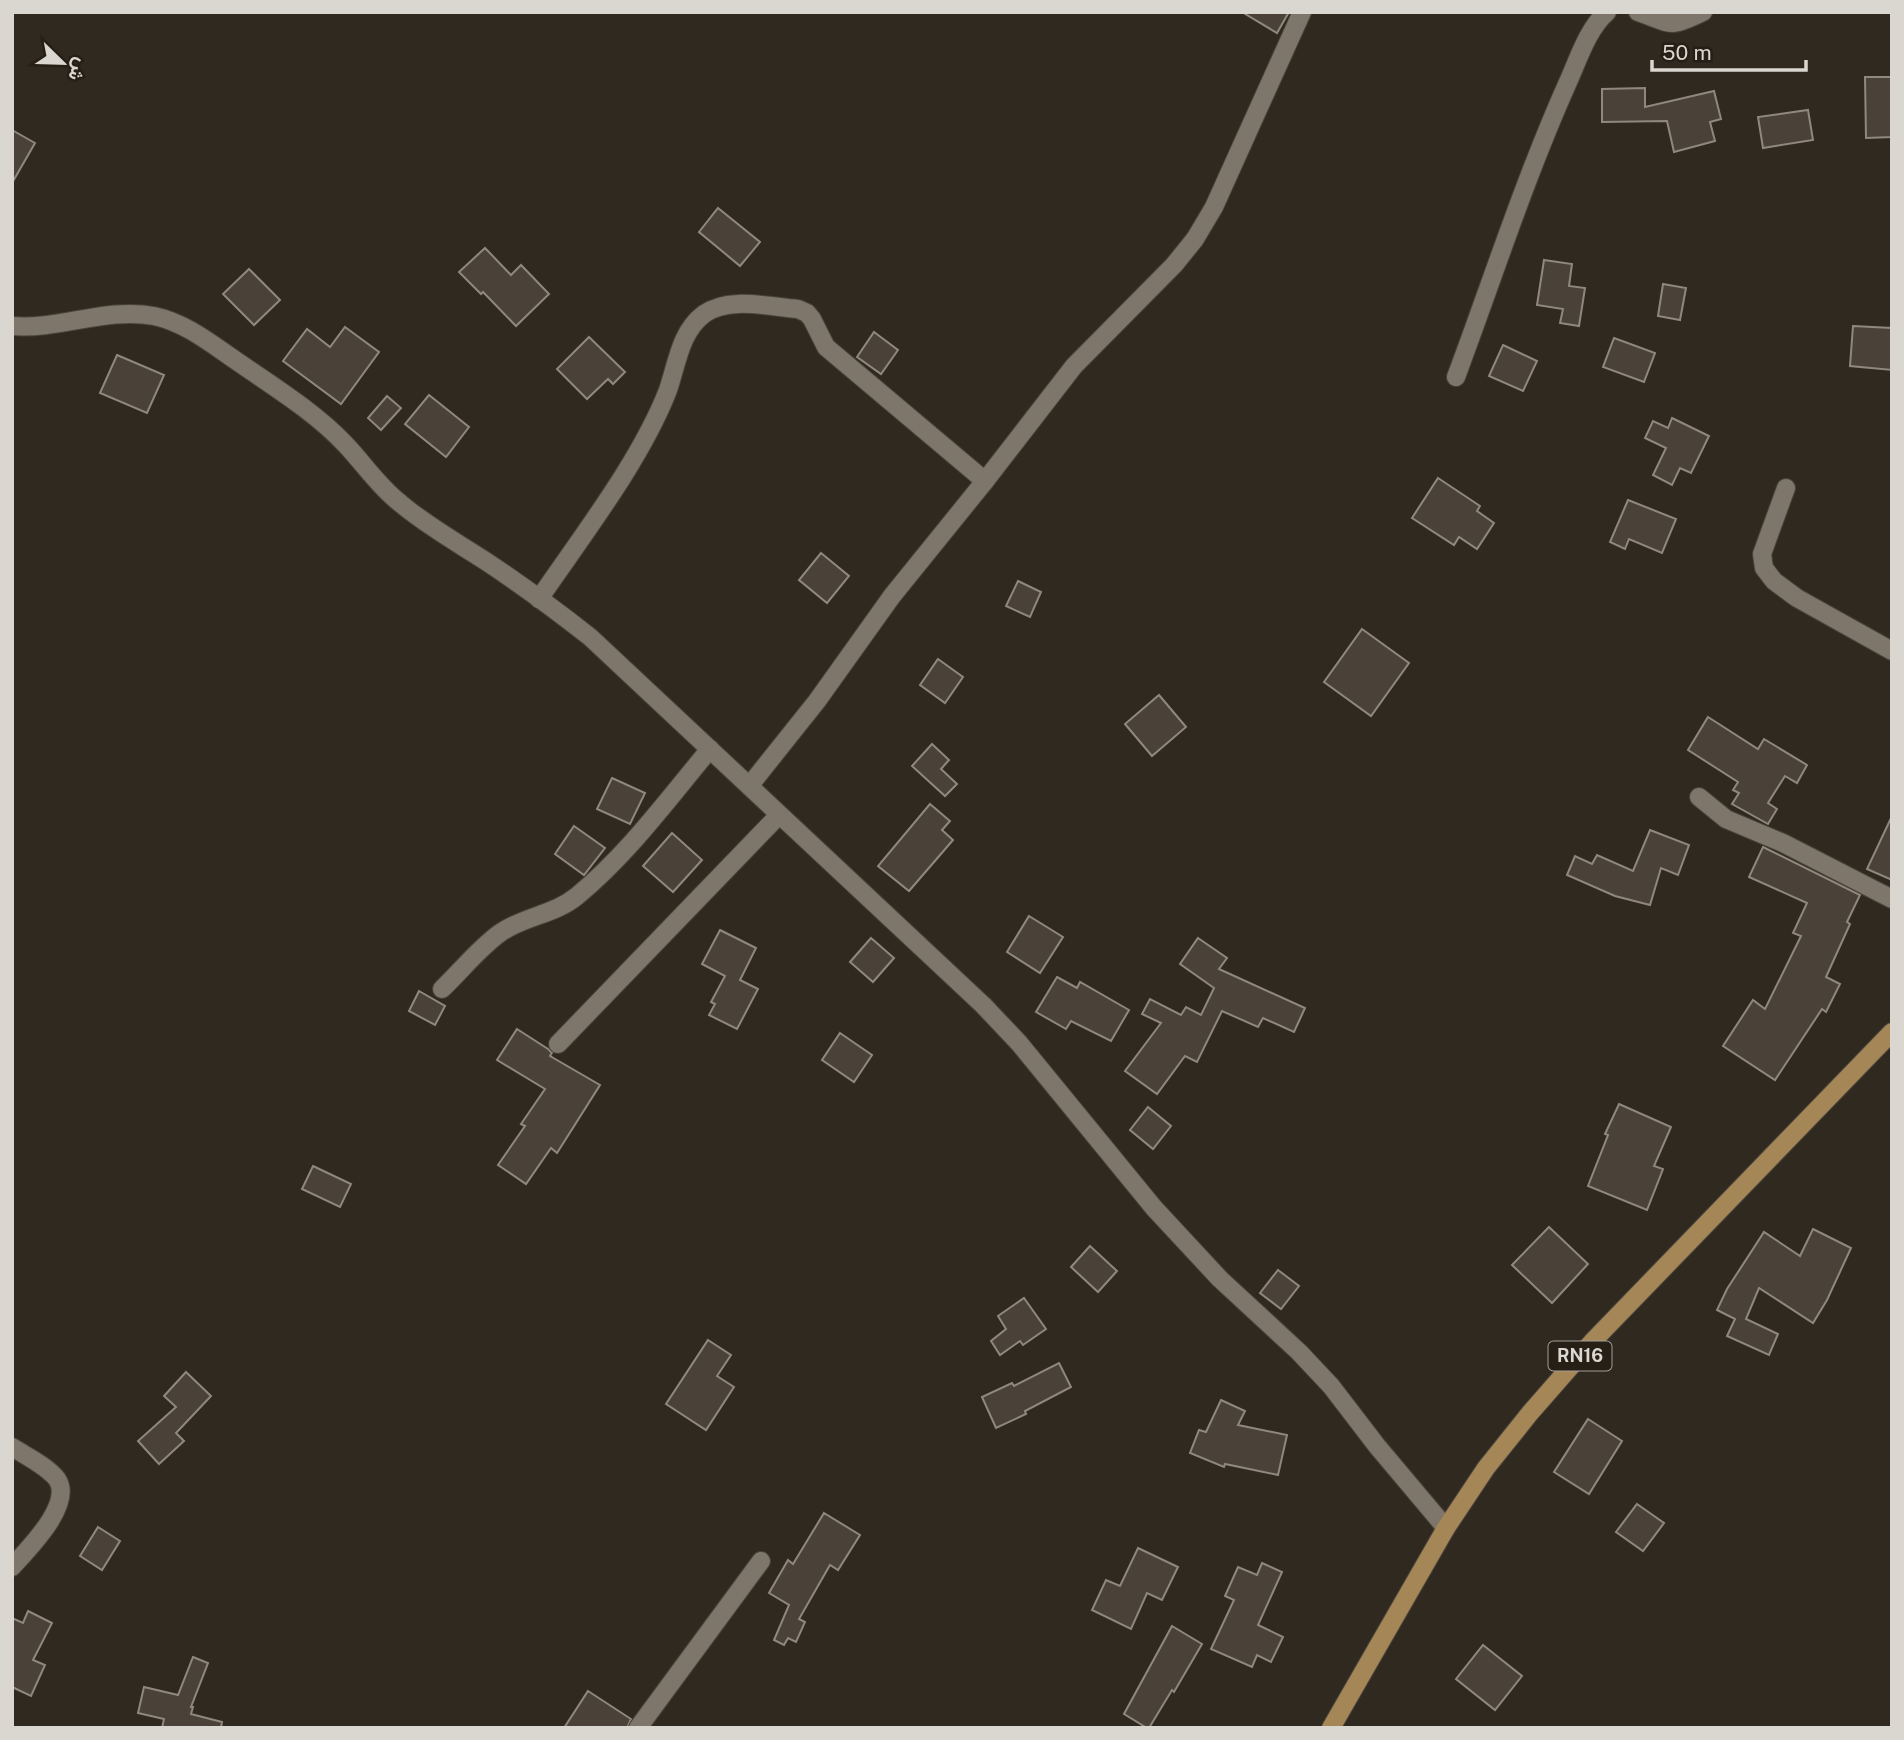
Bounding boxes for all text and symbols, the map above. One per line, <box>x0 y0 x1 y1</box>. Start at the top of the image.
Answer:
north arrow <box>28 28 98 98</box>
scale bar <box>1652 28 1806 72</box>
text: 50 m <box>1662 40 1712 65</box>
text: ش <box>63 54 93 85</box>
road number: RN16 <box>1548 1342 1612 1371</box>

